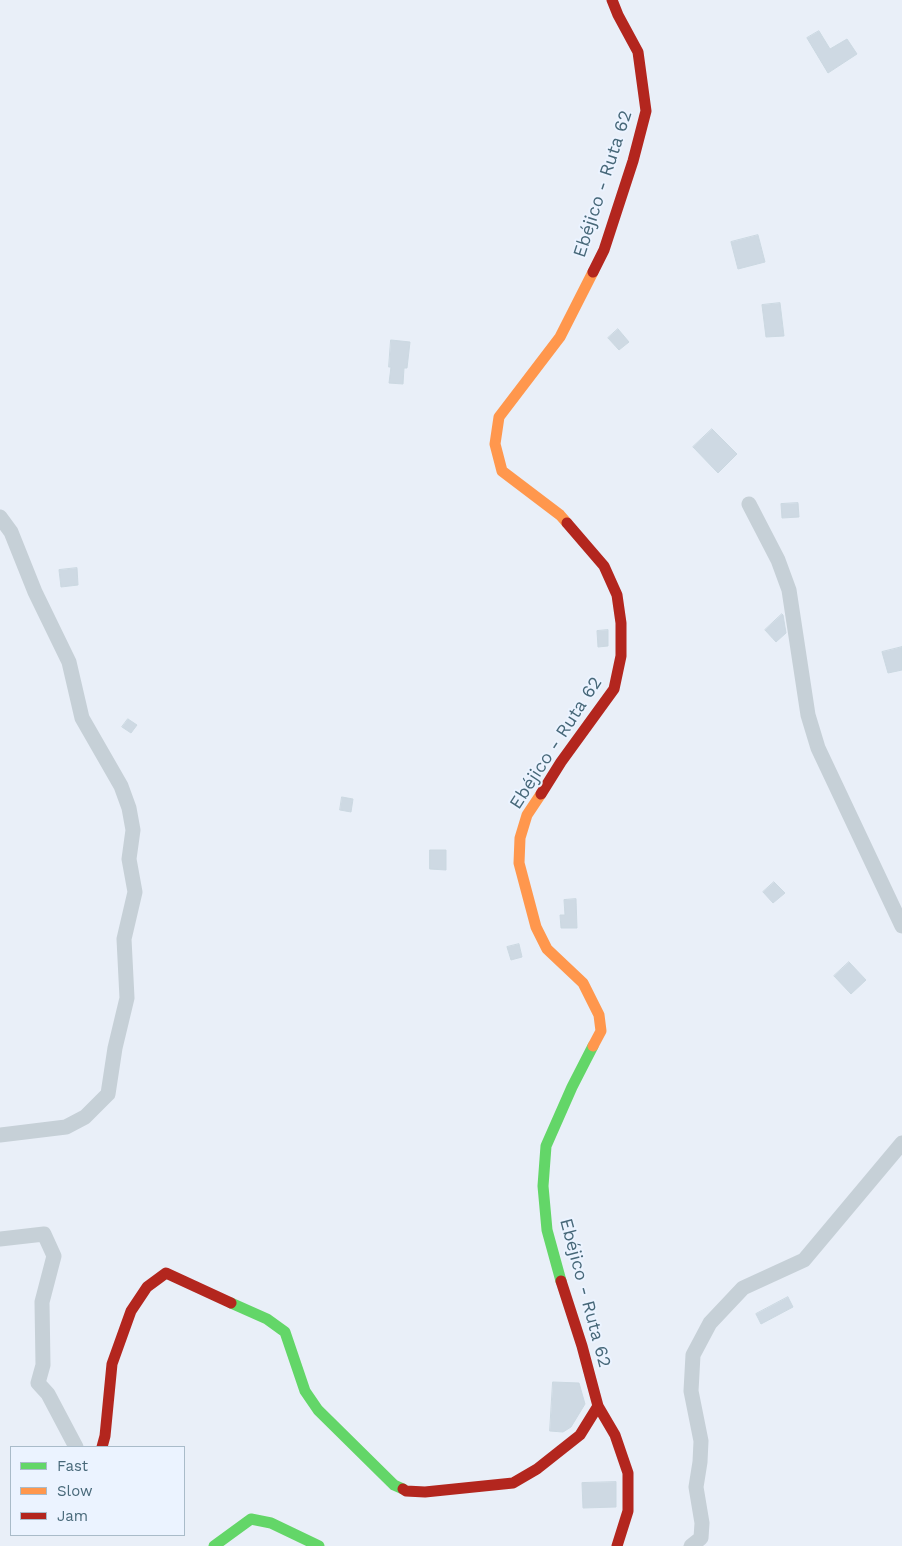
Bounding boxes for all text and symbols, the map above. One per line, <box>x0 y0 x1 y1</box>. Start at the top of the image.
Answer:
street label: Ebéjico - Ruta 62 <box>569 108 637 260</box>
street label: Ebéjico - Ruta 62 <box>505 673 607 813</box>
street label: Ebéjico - Ruta 62 <box>555 1216 615 1370</box>
legend <box>10 1446 185 1536</box>
text: Fast <box>57 1457 88 1475</box>
text: Slow <box>57 1482 93 1500</box>
text: Jam <box>57 1507 88 1525</box>

